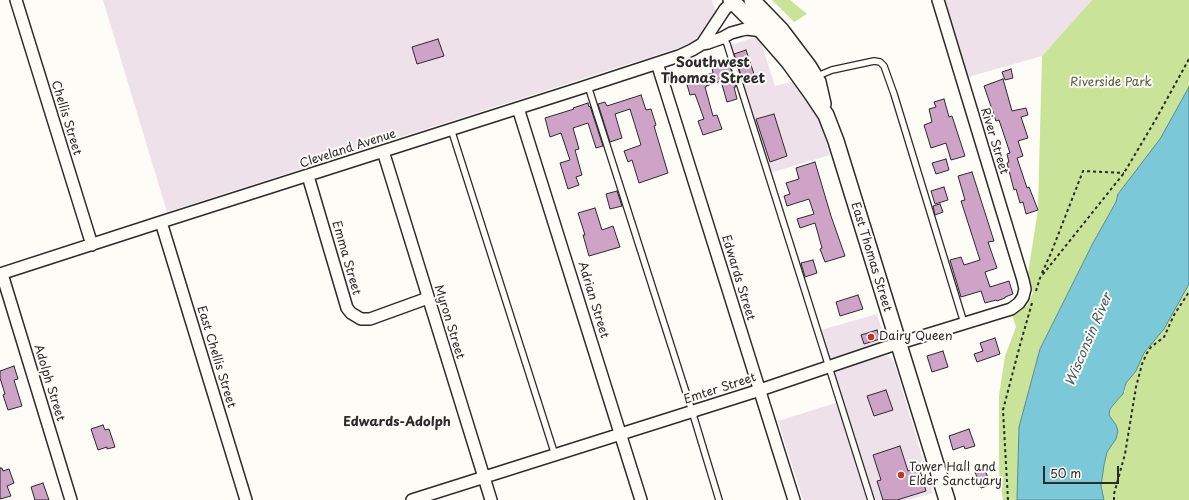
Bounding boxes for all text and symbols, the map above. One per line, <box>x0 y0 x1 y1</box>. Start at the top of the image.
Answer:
district label: Southwest Thomas Street <box>661 55 765 88</box>
park label: Riverside Park <box>1070 76 1152 90</box>
street label: Chellis Street <box>48 79 84 157</box>
street label: River Street <box>977 106 1011 176</box>
street label: Cleveland Avenue <box>298 127 398 171</box>
street label: East Thomas Street <box>847 200 895 314</box>
street label: Emma Street <box>329 219 363 297</box>
street label: Edwards Street <box>718 234 758 322</box>
street label: Adrian Street <box>575 260 611 340</box>
street label: Myron Street <box>431 283 467 361</box>
water label: Wisconsin River <box>1062 291 1116 389</box>
street label: East Chellis Street <box>194 304 238 410</box>
place label: Dairy Queen <box>879 330 952 344</box>
marker: Dairy Queen <box>866 332 876 342</box>
street label: Adolph Street <box>30 343 68 423</box>
street label: Emter Street <box>682 371 758 407</box>
district label: Edwards-Adolph <box>343 414 451 430</box>
scale bar <box>1045 458 1121 484</box>
place label: Tower Hall and Elder Sanctuary <box>909 461 1002 489</box>
text: 50 m <box>1050 464 1081 482</box>
marker: Tower Hall and Elder Sanctuary <box>896 470 906 480</box>

